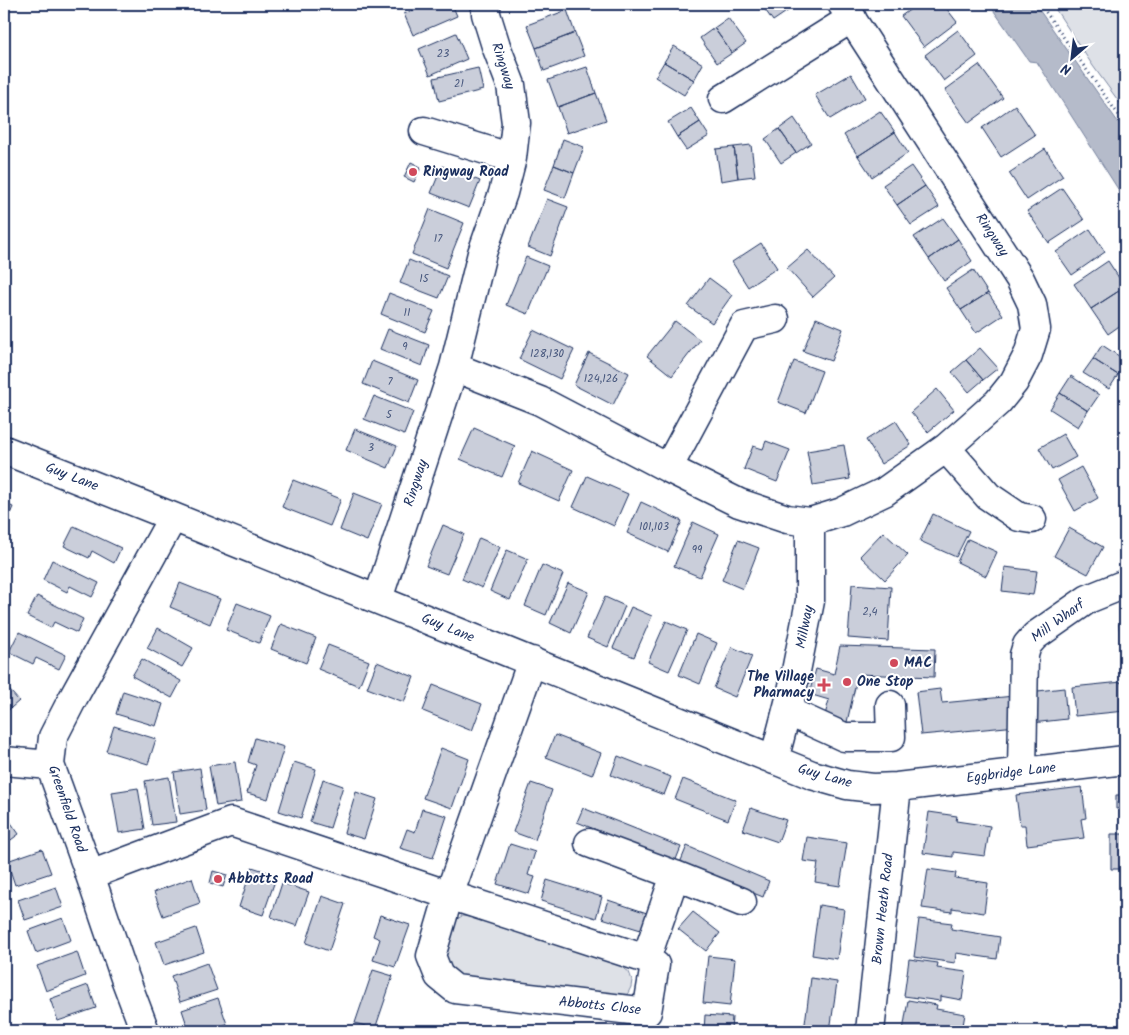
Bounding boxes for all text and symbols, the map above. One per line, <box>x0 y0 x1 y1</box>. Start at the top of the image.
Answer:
north arrow <box>1046 32 1096 82</box>
street label: Ringway <box>485 40 521 93</box>
house number: 23 <box>437 45 449 63</box>
text: N <box>1057 57 1075 80</box>
house number: 21 <box>454 75 464 93</box>
place label: Ringway Road <box>423 161 509 183</box>
marker: Ringway Road <box>407 166 419 178</box>
street label: Ringway <box>970 209 1015 262</box>
house number: 17 <box>434 230 443 248</box>
house number: 15 <box>419 270 430 288</box>
house number: 11 <box>404 304 410 322</box>
house number: 9 <box>402 338 408 356</box>
house number: 128,130 <box>530 345 565 363</box>
house number: 124,126 <box>584 370 618 388</box>
house number: 7 <box>387 373 393 391</box>
house number: 5 <box>386 406 393 424</box>
house number: 3 <box>368 439 374 457</box>
street label: Ringway <box>398 456 434 509</box>
street label: Guy Lane <box>42 457 102 497</box>
house number: 101,103 <box>639 518 669 536</box>
house number: 99 <box>692 541 703 559</box>
street label: Mill Wharf <box>1027 593 1091 648</box>
street label: Millway <box>790 603 820 651</box>
house number: 2,4 <box>863 603 877 621</box>
street label: Guy Lane <box>418 607 478 649</box>
place label: MAC <box>904 652 932 674</box>
marker: MAC <box>888 657 900 669</box>
place label: The Village Pharmacy <box>747 666 815 704</box>
place label: One Stop <box>857 671 914 693</box>
marker: One Stop <box>841 676 853 688</box>
marker: The Village Pharmacy <box>818 679 830 691</box>
street label: Eggbridge Lane <box>965 756 1058 789</box>
street label: Guy Lane <box>795 758 855 794</box>
street label: Greenfield Road <box>42 762 93 857</box>
street label: Brown Heath Road <box>866 852 900 965</box>
place label: Abbotts Road <box>228 868 314 890</box>
marker: Abbotts Road <box>212 873 224 885</box>
street label: Abbotts Close <box>558 991 643 1021</box>

